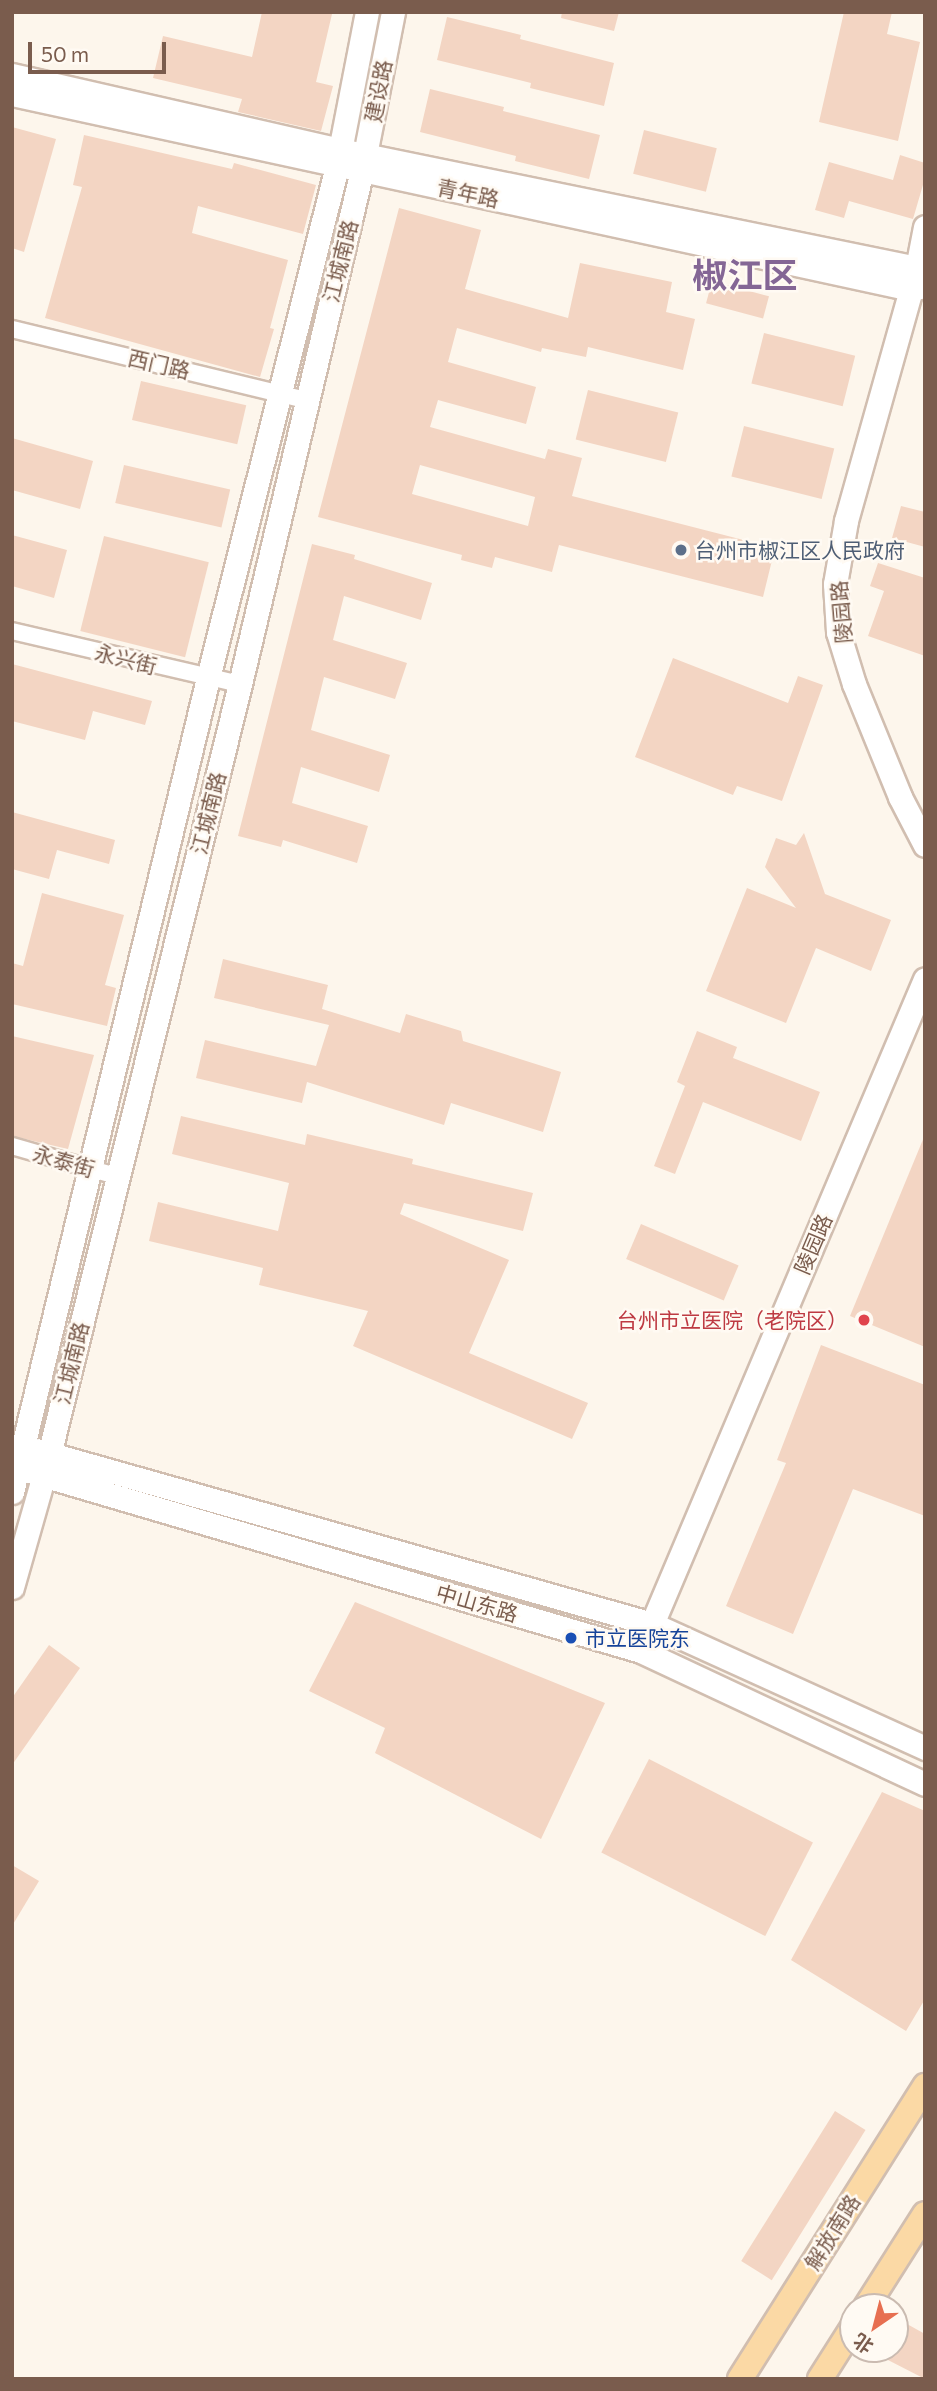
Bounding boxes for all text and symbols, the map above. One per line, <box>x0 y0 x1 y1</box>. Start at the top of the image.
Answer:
scale bar <box>32 28 170 72</box>
text: 50 m <box>41 41 89 66</box>
street label: 建设路 <box>360 58 396 124</box>
street label: 青年路 <box>435 174 501 212</box>
street label: 江城南路 <box>318 217 362 305</box>
district label: 椒江区 <box>693 253 797 295</box>
street label: 西门路 <box>125 345 193 383</box>
place label: 台州市椒江区人民政府 <box>695 537 905 563</box>
marker: 台州市椒江区人民政府 <box>673 542 689 558</box>
street label: 陵园路 <box>826 580 856 644</box>
street label: 永兴街 <box>92 639 160 679</box>
street label: 江城南路 <box>186 769 230 857</box>
street label: 永泰街 <box>30 1140 98 1182</box>
street label: 陵园路 <box>789 1210 837 1278</box>
place label: 台州市立医院（老院区） <box>617 1307 848 1333</box>
marker: 台州市立医院（老院区） <box>854 1310 874 1330</box>
street label: 江城南路 <box>49 1319 93 1407</box>
street label: 中山东路 <box>433 1579 521 1627</box>
place label: 市立医院东 <box>585 1625 690 1651</box>
marker: 市立医院东 <box>563 1630 579 1646</box>
street label: 解放南路 <box>799 2190 865 2274</box>
north arrow <box>839 2293 909 2363</box>
text: 北 <box>848 2329 877 2359</box>

